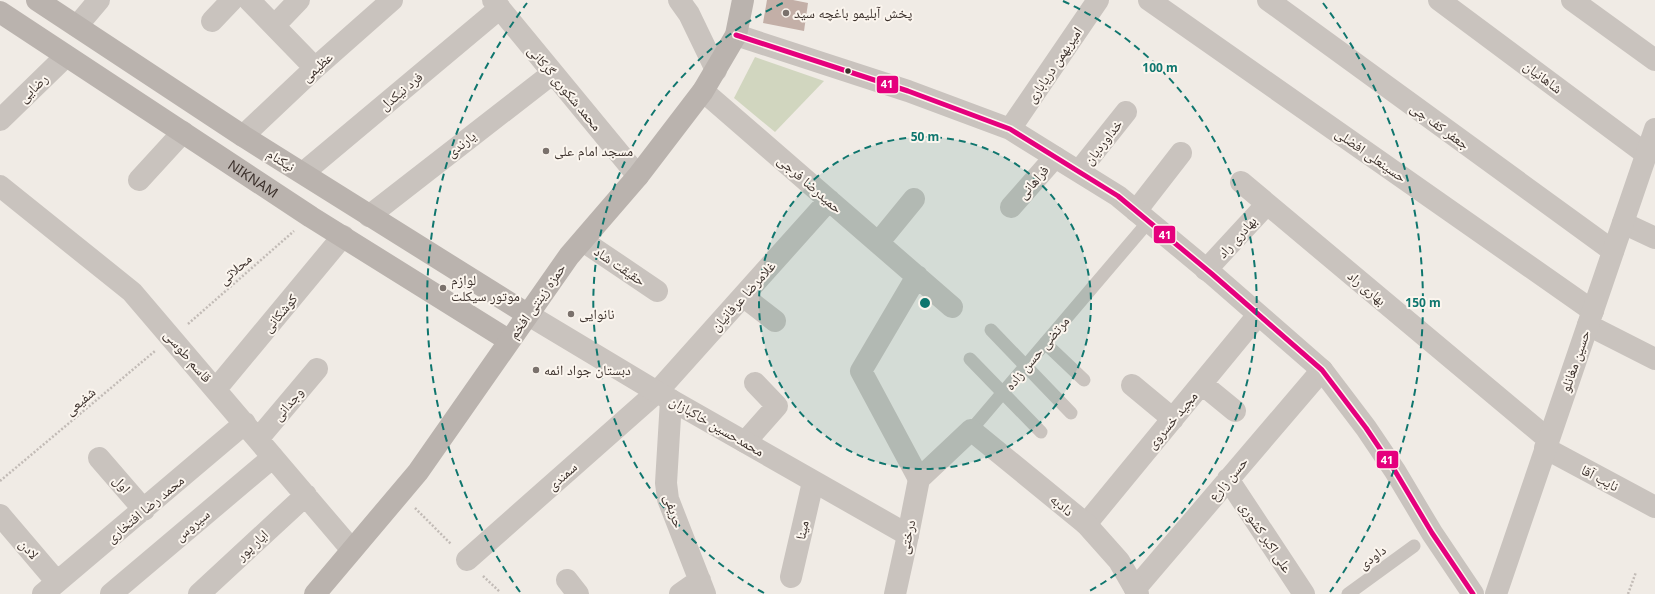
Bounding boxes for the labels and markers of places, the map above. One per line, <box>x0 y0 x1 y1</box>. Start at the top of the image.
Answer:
place label: پخش آبلیمو باغچه سید <box>794 3 912 22</box>
marker: پخش آبلیمو باغچه سید <box>781 8 791 18</box>
unlabelled marker <box>843 66 853 76</box>
place label: مسجد امام علی <box>554 141 633 161</box>
marker: مسجد امام علی <box>541 146 551 156</box>
place label: لوازم موتور سیکلت <box>451 270 520 305</box>
marker: لوازم موتور سیکلت <box>438 283 448 293</box>
centre of rings <box>918 296 932 310</box>
place label: نانوایی <box>579 304 615 323</box>
marker: نانوایی <box>566 309 576 319</box>
place label: دبستان جواد ائمه <box>544 360 631 379</box>
marker: دبستان جواد ائمه <box>531 365 541 375</box>

